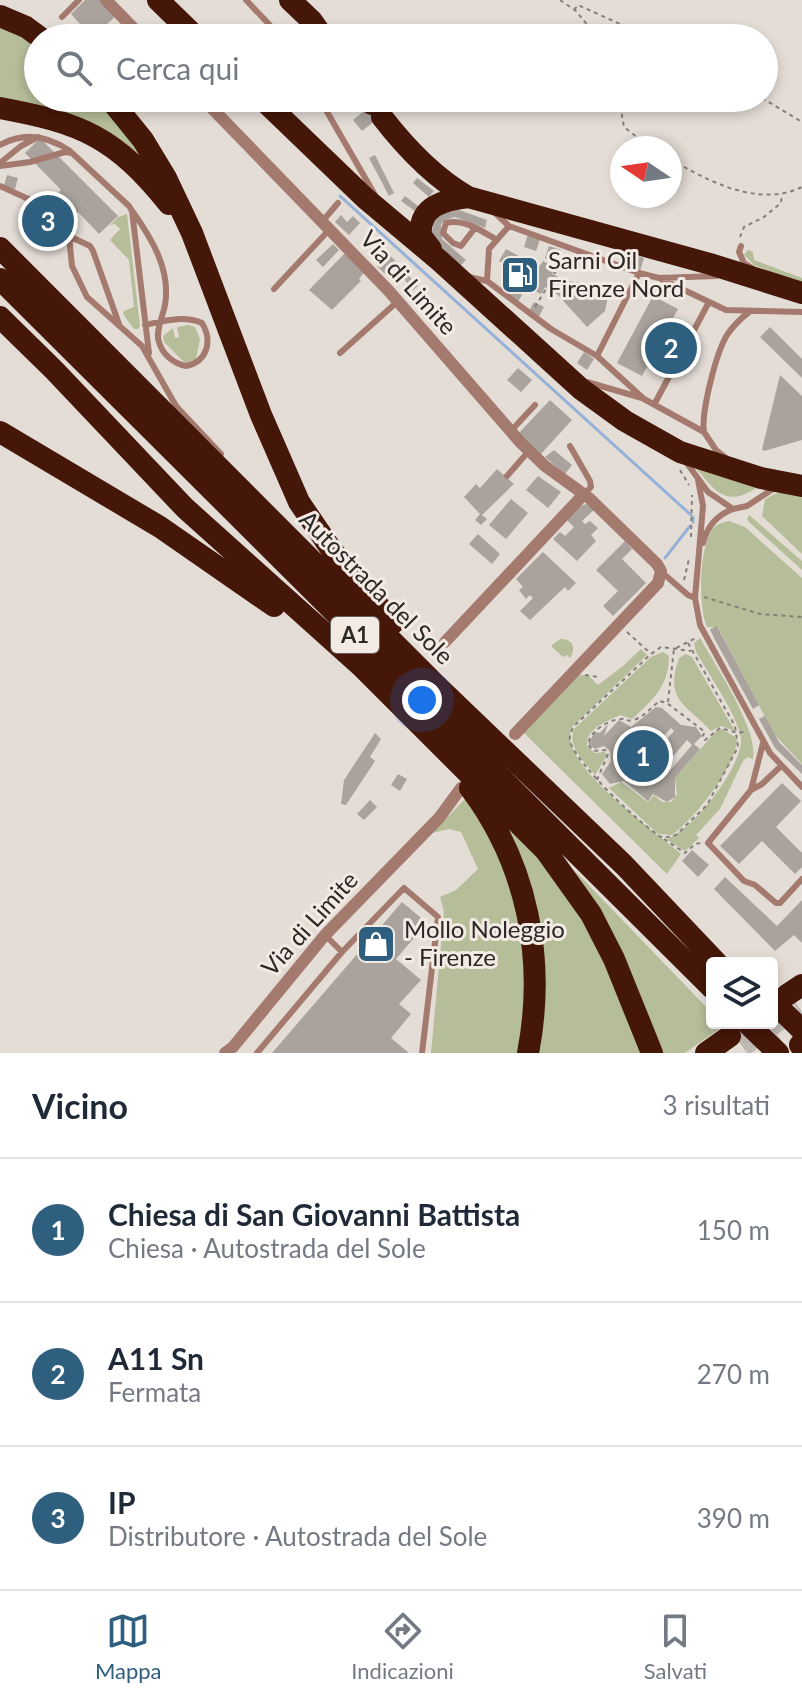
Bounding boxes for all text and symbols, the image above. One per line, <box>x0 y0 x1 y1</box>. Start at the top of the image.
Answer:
search box <box>24 24 778 112</box>
icon: search <box>52 46 96 90</box>
text: Cerca qui <box>116 50 240 86</box>
north arrow <box>610 136 682 208</box>
pin: 3 <box>22 191 74 251</box>
street label: Via di Limite <box>355 224 463 340</box>
place label: Sarni Oil Firenze Nord <box>548 245 684 302</box>
fuel station icon: Sarni Oil Firenze Nord <box>499 254 541 296</box>
pin: 2 <box>645 318 697 378</box>
street label: Autostrada del Sole <box>294 504 460 670</box>
road number: A1 <box>331 617 379 653</box>
your location <box>402 680 442 720</box>
pin: 1 <box>617 726 669 786</box>
street label: Via di Limite <box>255 865 363 981</box>
place label: Mollo Noleggio - Firenze <box>404 914 565 971</box>
shop icon: Mollo Noleggio - Firenze <box>355 923 397 965</box>
map controls <box>706 957 778 1029</box>
button: layers <box>706 957 778 1029</box>
text: Vicino <box>32 1085 128 1126</box>
text: 3 risultati <box>663 1089 770 1121</box>
text: Chiesa di San Giovanni Battista <box>108 1196 520 1232</box>
text: 1 <box>50 1214 66 1246</box>
text: 150 m <box>697 1214 770 1246</box>
text: Chiesa · Autostrada del Sole <box>108 1232 426 1264</box>
text: A11 Sn <box>108 1340 204 1376</box>
text: 2 <box>50 1358 66 1390</box>
text: 270 m <box>697 1358 770 1390</box>
text: Fermata <box>108 1376 201 1408</box>
text: IP <box>108 1484 135 1520</box>
text: 3 <box>50 1502 66 1534</box>
text: 390 m <box>697 1502 770 1534</box>
text: Distributore · Autostrada del Sole <box>108 1520 487 1552</box>
tab: Mappa <box>95 1609 162 1684</box>
tab: Indicazioni <box>351 1609 454 1684</box>
tab: Salvati <box>644 1609 707 1684</box>

